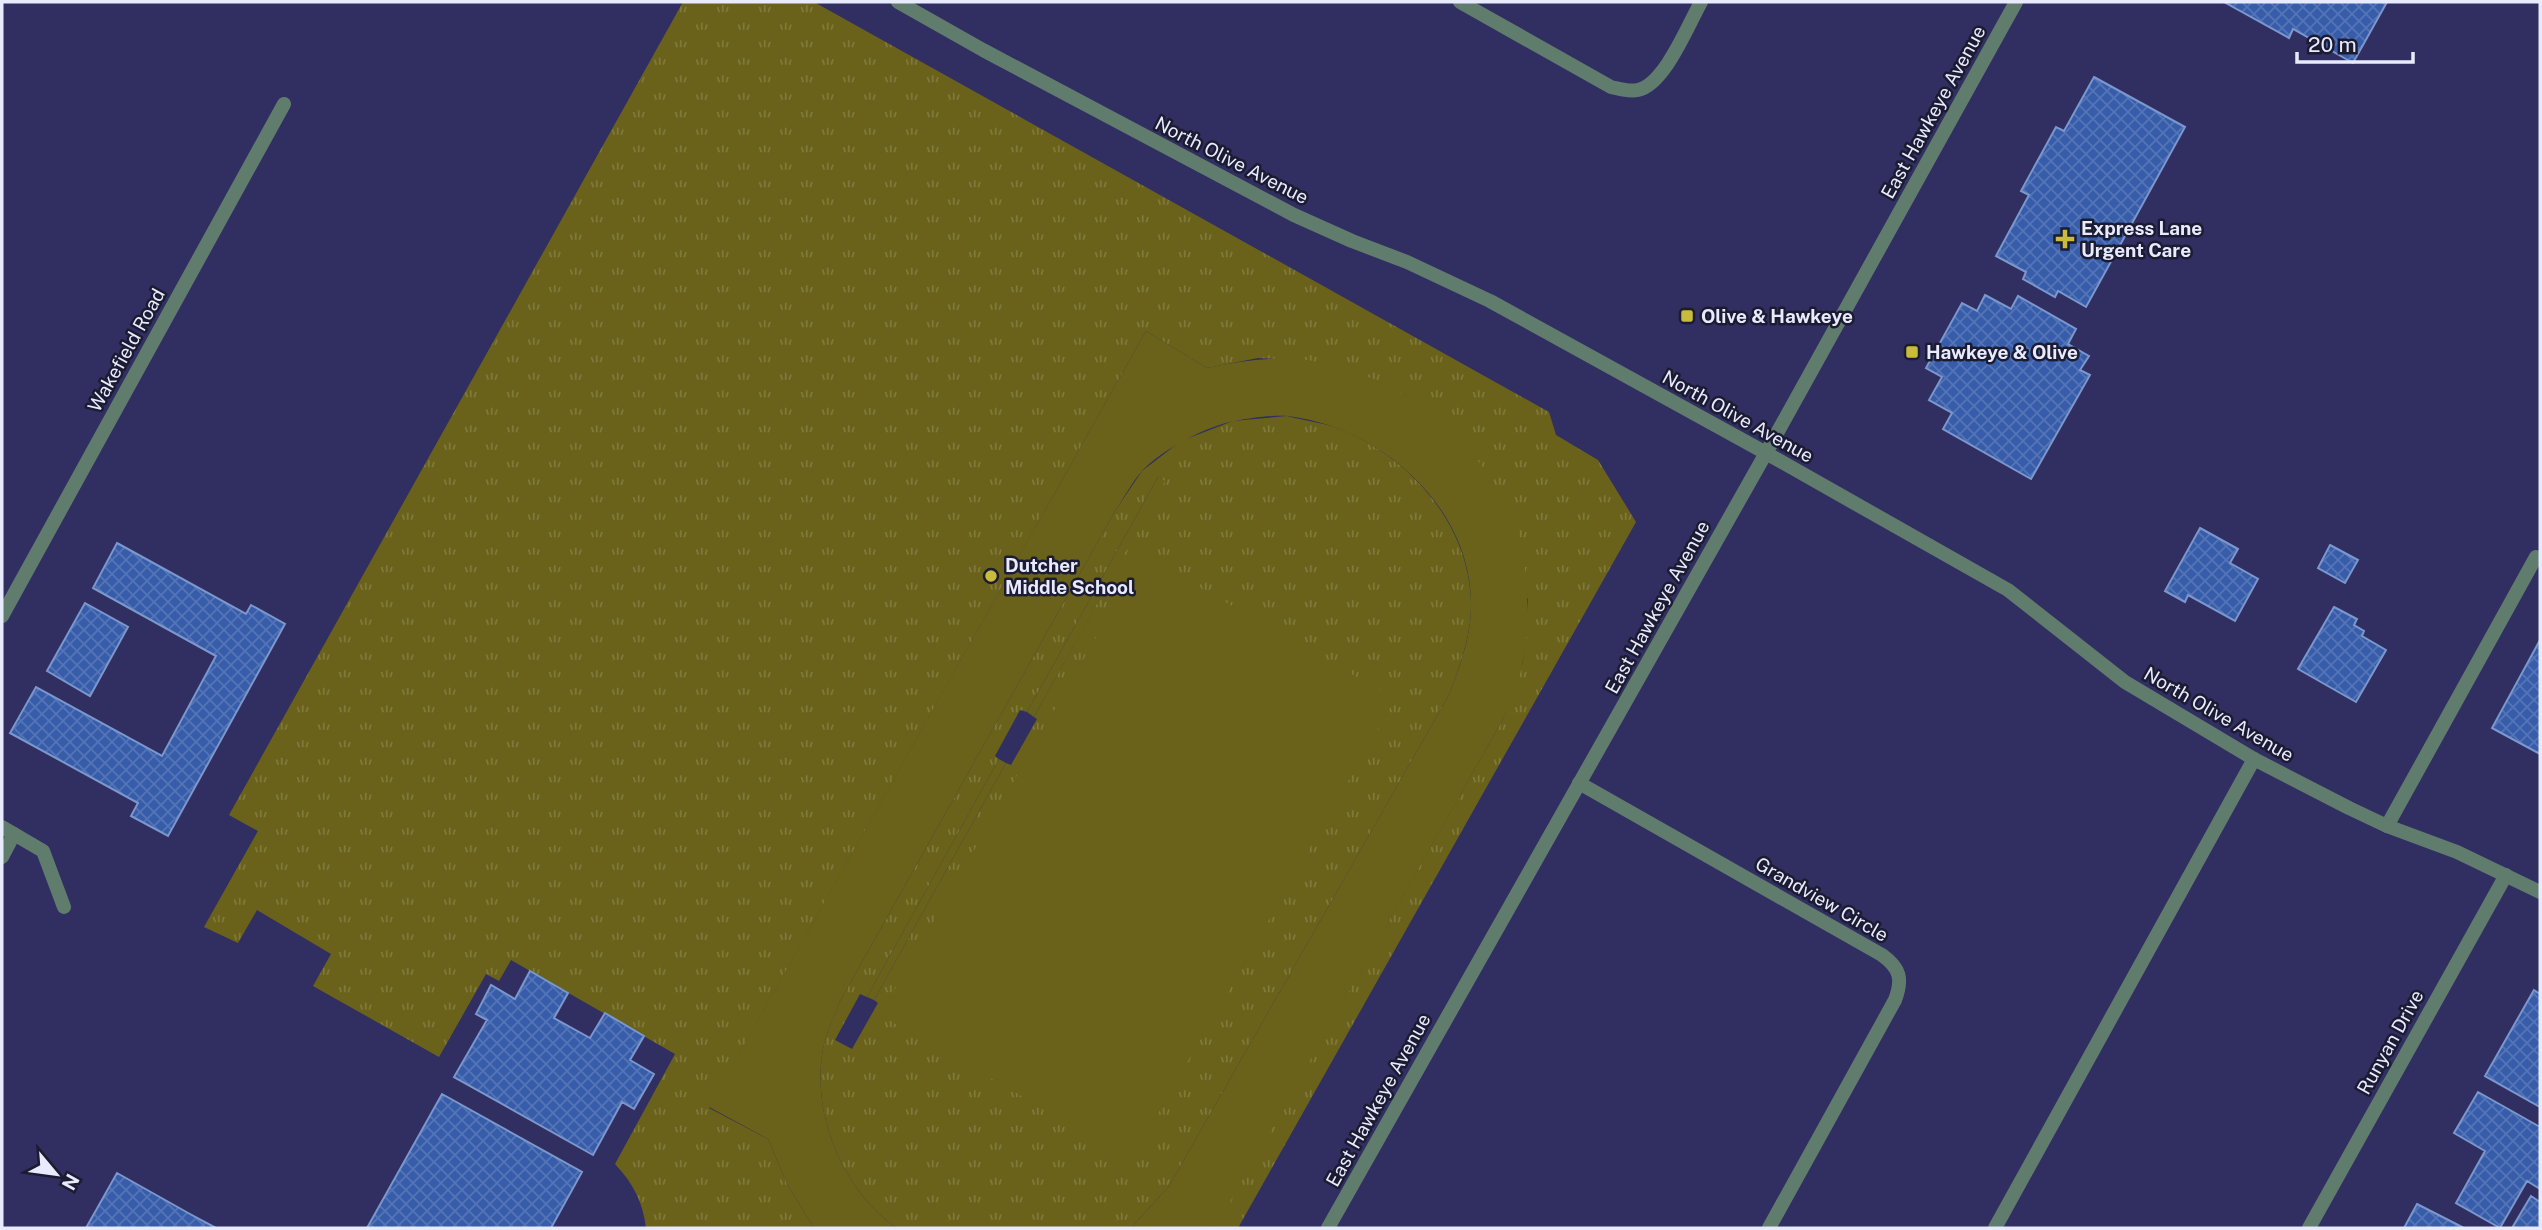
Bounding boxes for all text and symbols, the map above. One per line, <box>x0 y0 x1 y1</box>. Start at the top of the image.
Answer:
scale bar <box>2297 21 2412 65</box>
street label: East Hawkeye Avenue <box>1876 22 1990 202</box>
text: 20 m <box>2308 32 2357 57</box>
street label: North Olive Avenue <box>1152 112 1312 208</box>
place label: Express Lane Urgent Care <box>2081 217 2202 261</box>
marker: Express Lane Urgent Care <box>2055 229 2075 249</box>
street label: Wakefield Road <box>83 285 169 415</box>
place label: Olive & Hawkeye <box>1701 305 1853 327</box>
marker: Olive & Hawkeye <box>1679 308 1695 324</box>
place label: Hawkeye & Olive <box>1926 341 2078 363</box>
marker: Hawkeye & Olive <box>1904 344 1920 360</box>
street label: North Olive Avenue <box>1659 365 1817 467</box>
street label: East Hawkeye Avenue <box>1600 517 1714 697</box>
place label: Dutcher Middle School <box>1005 554 1134 598</box>
marker: Dutcher Middle School <box>983 568 999 584</box>
street label: North Olive Avenue <box>2140 662 2298 766</box>
street label: Grandview Circle <box>1752 852 1892 946</box>
street label: Runyan Drive <box>2352 986 2428 1098</box>
street label: East Hawkeye Avenue <box>1321 1010 1435 1190</box>
north arrow <box>21 1139 91 1209</box>
text: N <box>58 1170 84 1194</box>

